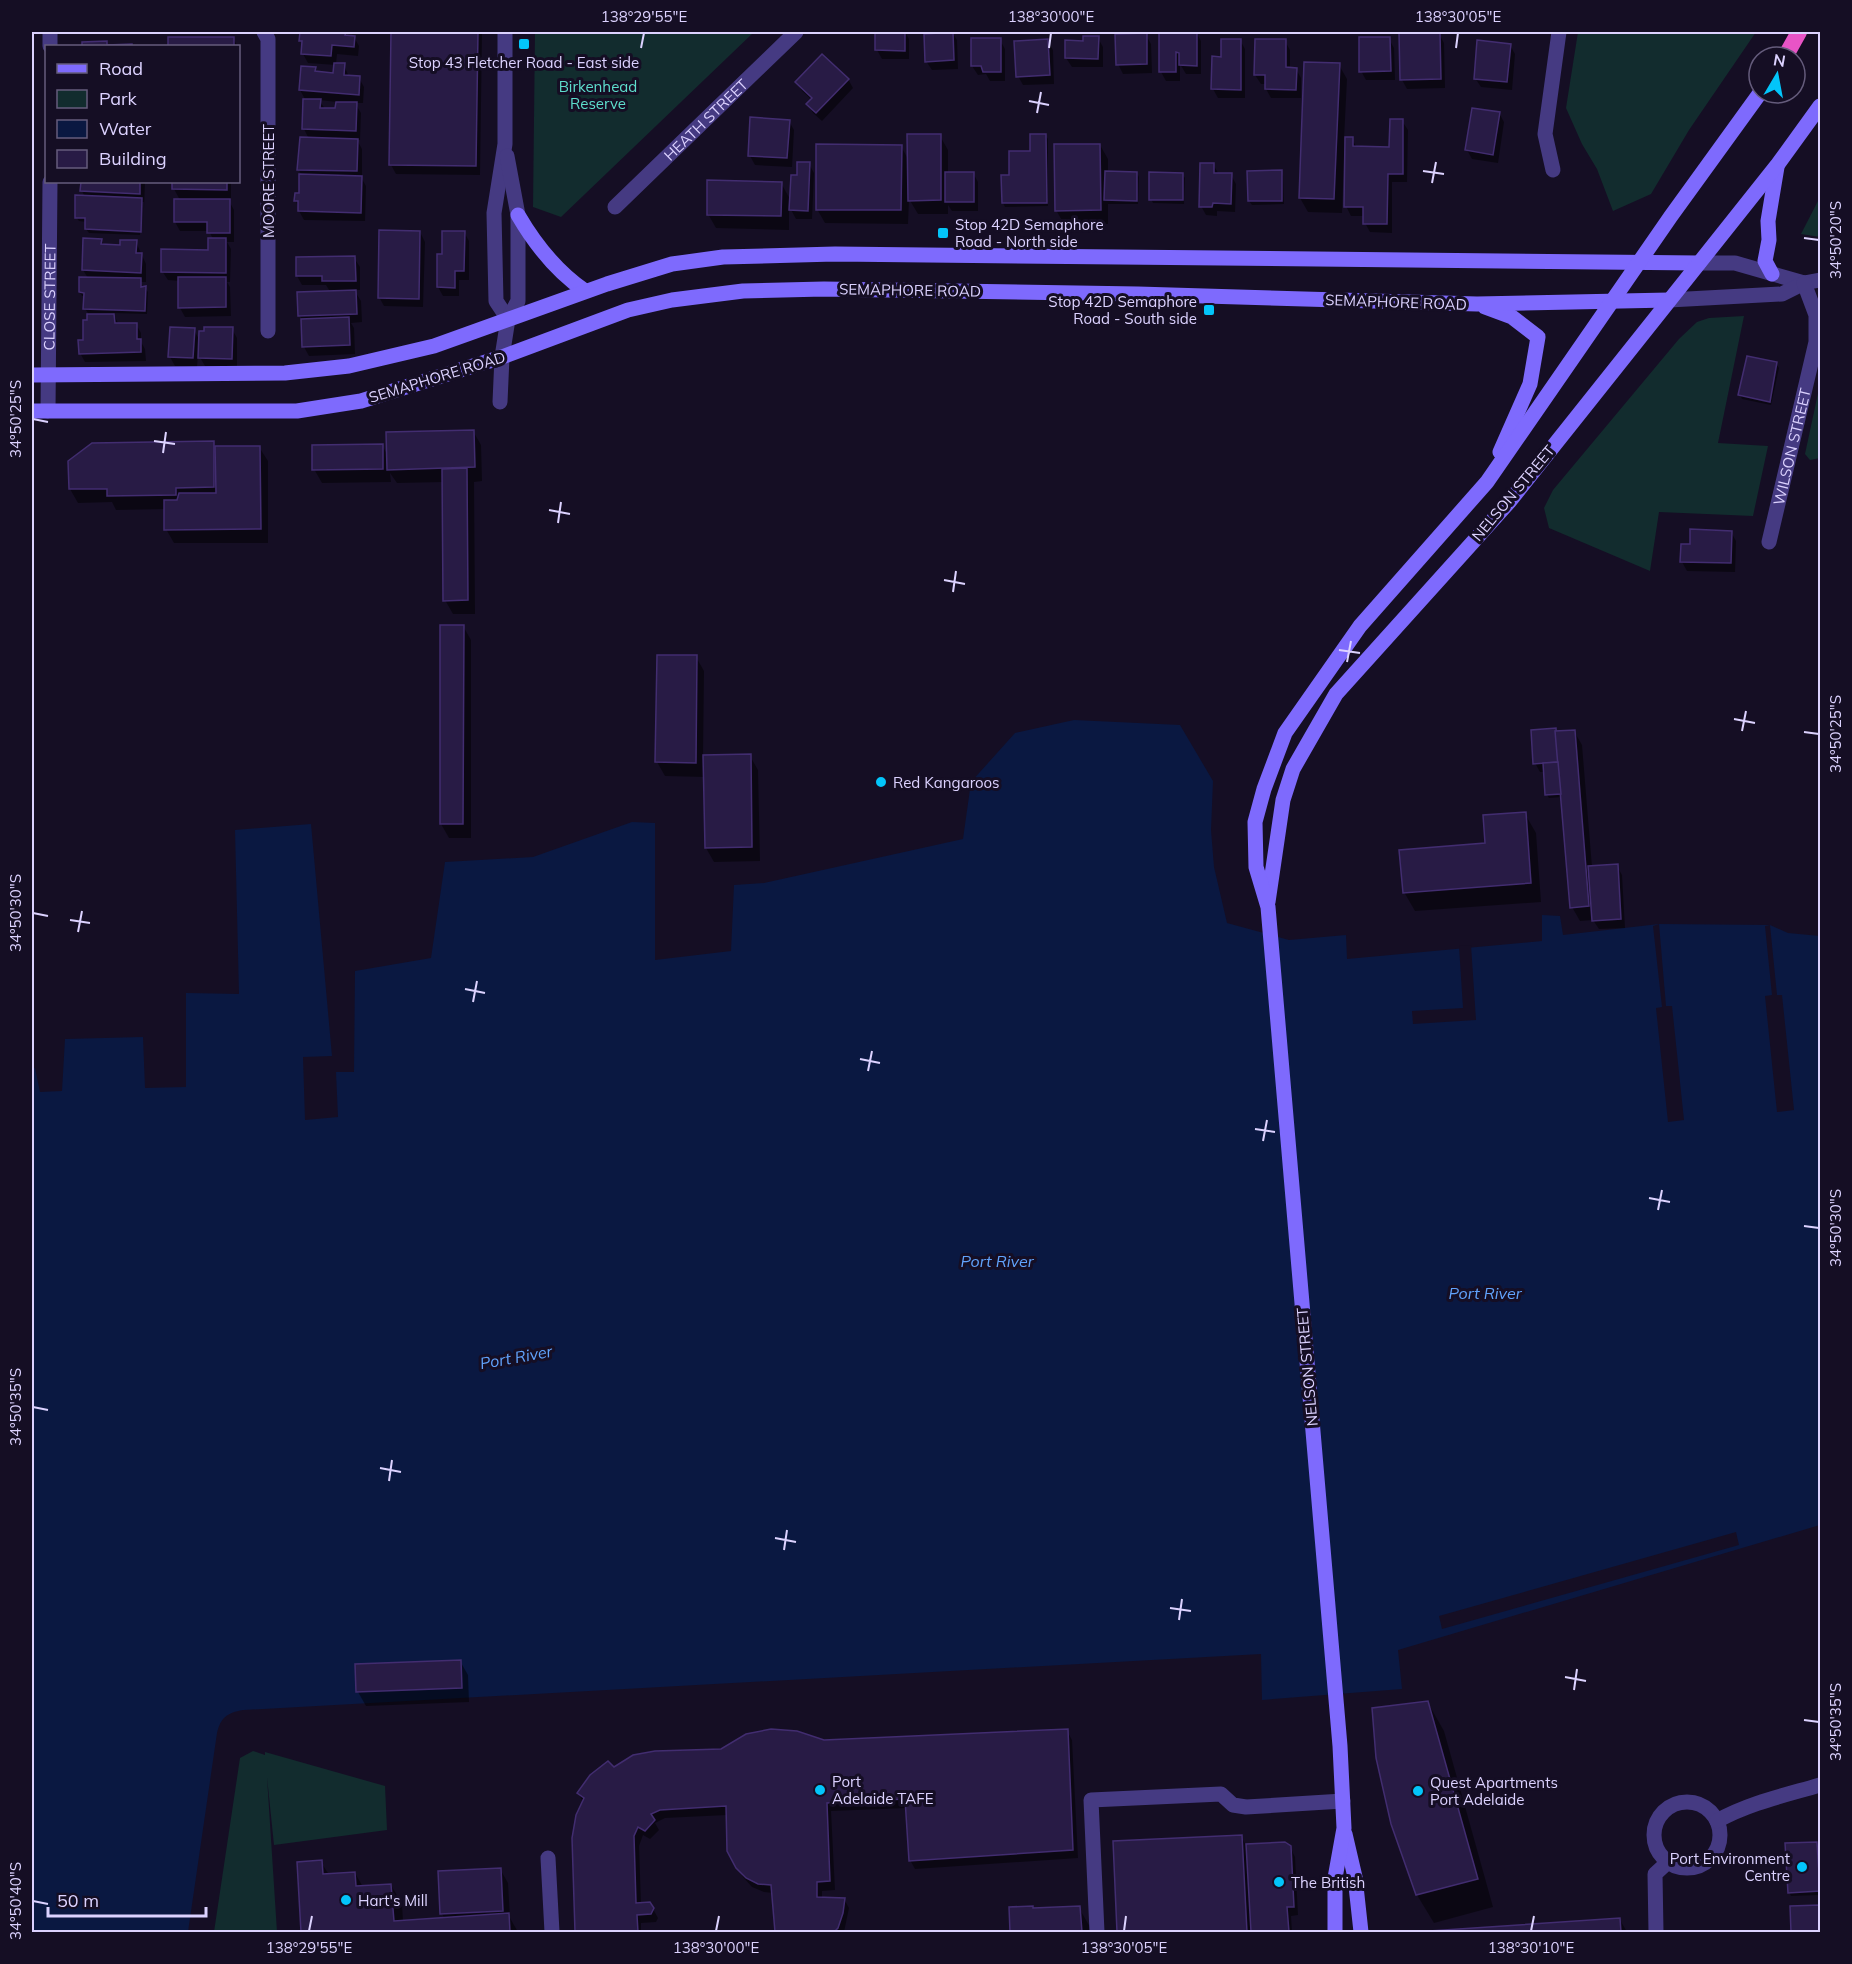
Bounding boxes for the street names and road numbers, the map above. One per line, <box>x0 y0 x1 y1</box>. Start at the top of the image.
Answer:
street label: HEATH STREET <box>660 75 752 164</box>
street label: MOORE STREET <box>259 124 278 238</box>
street label: CLOSE STREET <box>39 244 59 350</box>
street label: SEMAPHORE ROAD <box>839 279 981 301</box>
street label: SEMAPHORE ROAD <box>1325 290 1467 314</box>
street label: SEMAPHORE ROAD <box>366 347 508 407</box>
street label: WILSON STREET <box>1768 386 1814 507</box>
street label: NELSON STREET <box>1467 441 1559 545</box>
street label: NELSON STREET <box>1292 1307 1322 1427</box>

